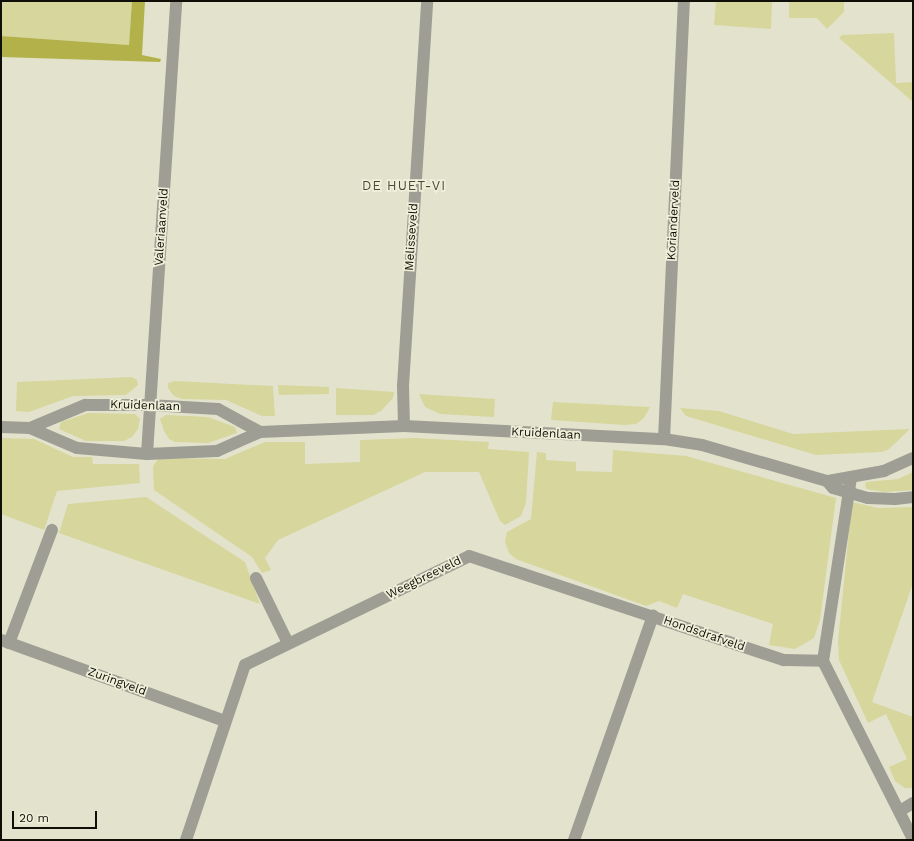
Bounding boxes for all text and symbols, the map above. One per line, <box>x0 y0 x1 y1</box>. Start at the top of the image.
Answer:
district label: DE HUET-VI <box>362 178 446 194</box>
street label: Korianderveld <box>665 179 683 261</box>
street label: Valeriaanveld <box>152 188 172 266</box>
street label: Melisseveld <box>402 203 422 271</box>
street label: Kruidenlaan <box>110 398 180 414</box>
street label: Kruidenlaan <box>511 425 581 443</box>
street label: Weegbreeveld <box>384 554 464 602</box>
street label: Hondsdrafveld <box>661 613 747 655</box>
street label: Zuringveld <box>86 665 148 699</box>
scale bar <box>14 803 99 829</box>
text: 20 m <box>19 811 49 825</box>

